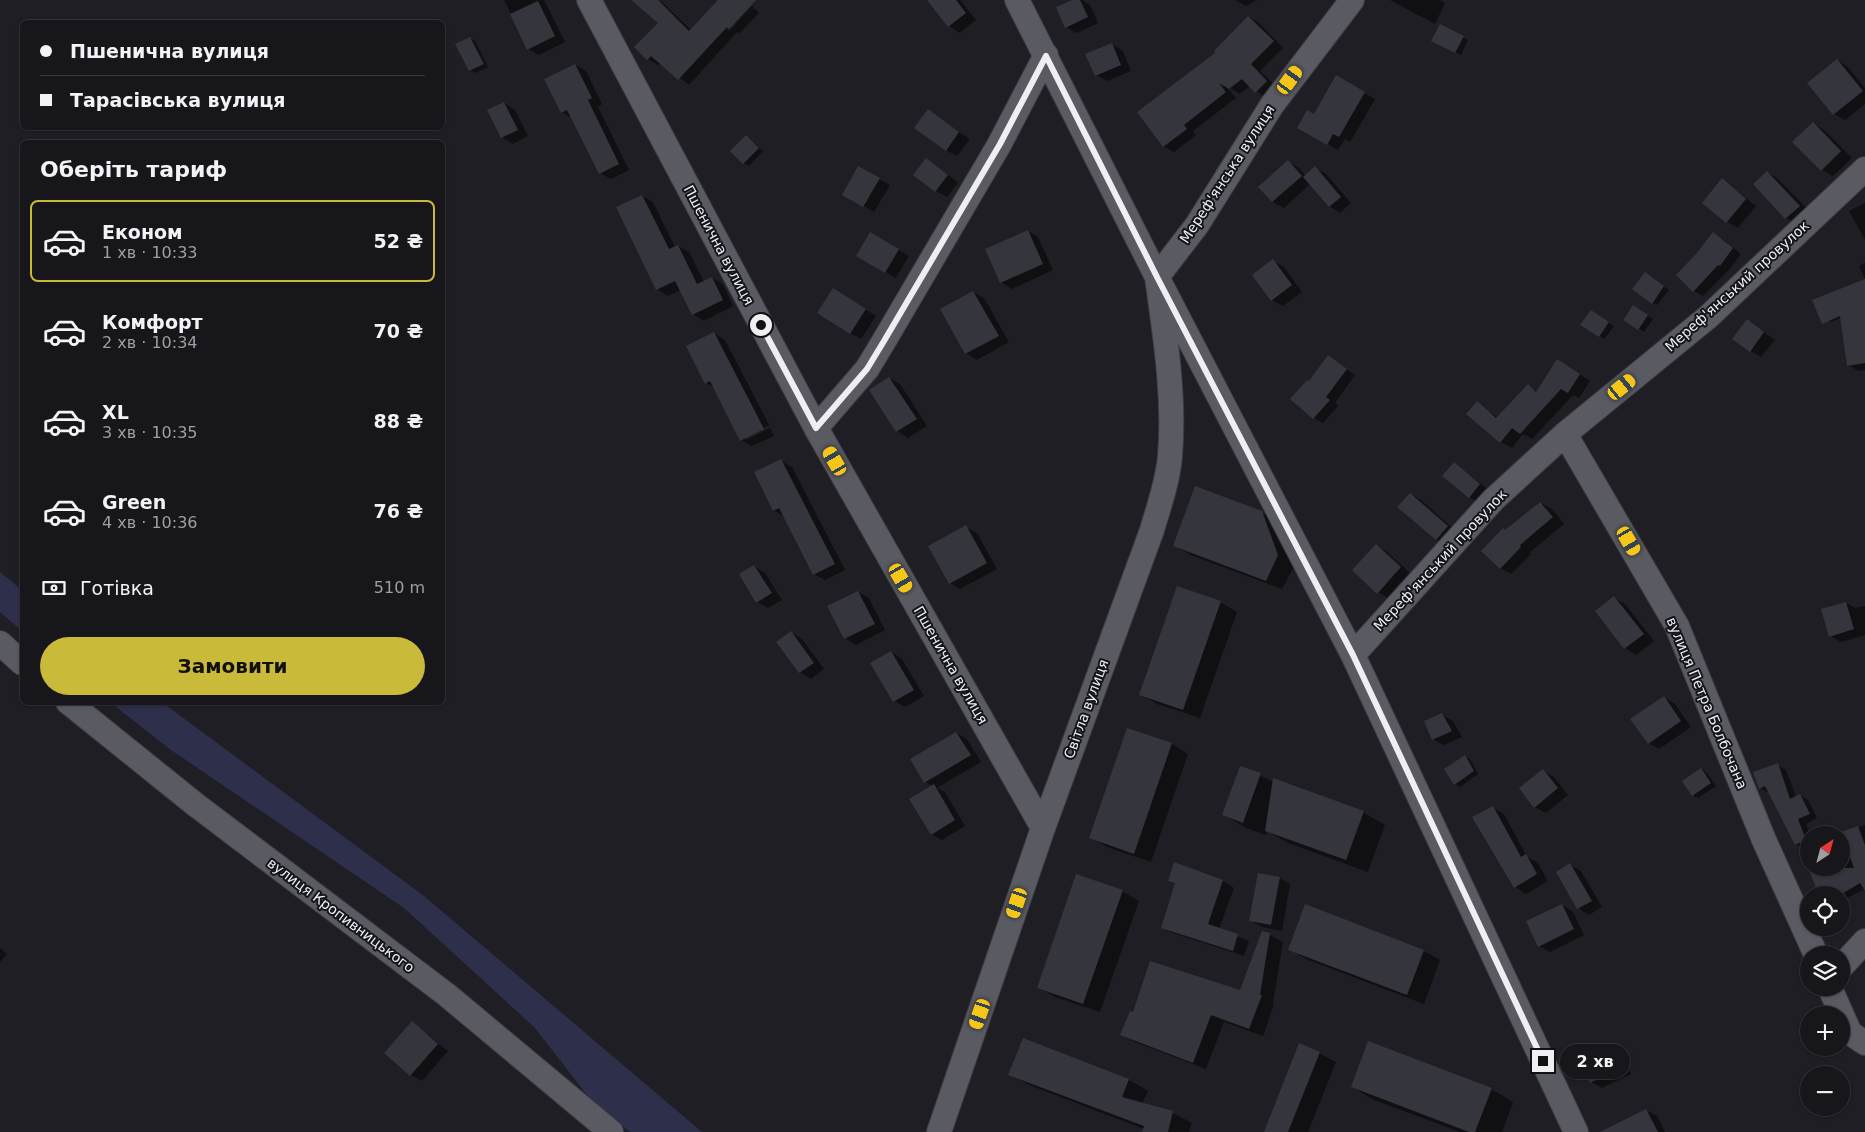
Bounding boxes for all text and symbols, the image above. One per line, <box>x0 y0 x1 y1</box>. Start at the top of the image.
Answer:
text: Пшенична вулиця <box>70 40 269 62</box>
car <box>1275 63 1304 97</box>
text: Тарасівська вулиця <box>70 89 286 111</box>
street label: Мереф'янська вулиця <box>1176 102 1278 246</box>
text: Оберіть тариф <box>40 157 227 182</box>
street label: Пшенична вулиця <box>681 182 757 308</box>
street label: Мереф'янський провулок <box>1662 217 1812 355</box>
icon: car <box>42 219 87 264</box>
text: Економ <box>102 221 183 243</box>
text: 52 ₴ <box>374 230 423 252</box>
text: 1 хв · 10:33 <box>102 243 198 262</box>
icon: car <box>42 309 87 354</box>
text: Комфорт <box>102 311 203 333</box>
route start <box>750 314 772 336</box>
text: 70 ₴ <box>374 320 423 342</box>
text: 2 хв · 10:34 <box>102 333 198 352</box>
car <box>1605 372 1638 402</box>
icon: car <box>42 399 87 444</box>
text: XL <box>102 401 129 423</box>
text: 88 ₴ <box>374 410 423 432</box>
text: 3 хв · 10:35 <box>102 423 198 442</box>
car <box>821 444 848 478</box>
street label: Мереф'янський провулок <box>1370 486 1510 634</box>
icon: car <box>42 489 87 534</box>
text: Green <box>102 491 166 513</box>
text: 76 ₴ <box>374 500 423 522</box>
text: 4 хв · 10:36 <box>102 513 198 532</box>
car <box>1615 524 1642 558</box>
car <box>887 561 914 595</box>
icon: cash <box>40 574 68 602</box>
text: Готівка <box>80 577 154 599</box>
text: 510 m <box>374 578 425 597</box>
street label: Пшенична вулиця <box>911 603 991 727</box>
street label: вулиця Петра Болбочана <box>1663 615 1751 791</box>
button: Замовити <box>40 637 425 695</box>
street label: Світла вулиця <box>1061 657 1111 761</box>
north arrow <box>1800 826 1850 876</box>
map controls <box>1800 826 1850 1116</box>
street label: вулиця Кропивницького <box>264 854 418 976</box>
car <box>1005 886 1028 920</box>
button: locate <box>1800 886 1850 936</box>
button: layers <box>1800 946 1850 996</box>
car <box>968 997 991 1031</box>
button: + <box>1800 1006 1850 1056</box>
callout: 2 хв <box>1560 1044 1630 1078</box>
route end <box>1532 1050 1554 1072</box>
text: 2 хв <box>1576 1052 1614 1071</box>
button: − <box>1800 1066 1850 1116</box>

